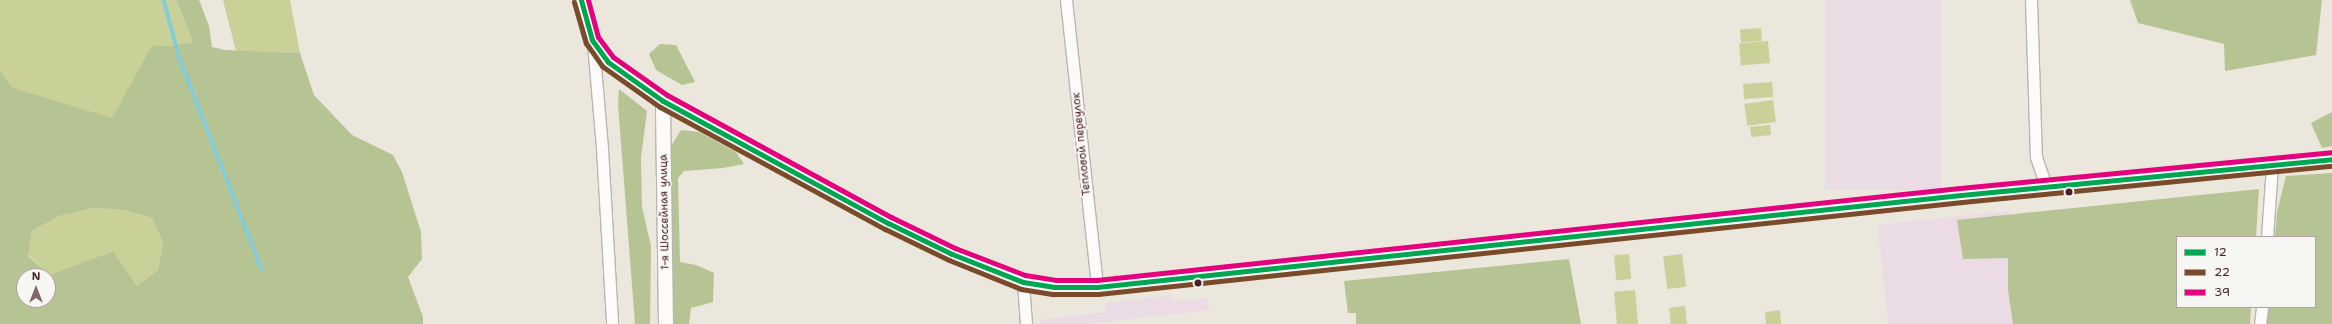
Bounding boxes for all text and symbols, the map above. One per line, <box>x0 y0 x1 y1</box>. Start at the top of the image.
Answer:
street label: Тепловой переулок <box>1070 92 1094 196</box>
street label: 1-я Шоссейная улица <box>657 154 673 270</box>
unlabelled marker <box>2064 187 2074 197</box>
legend <box>2176 236 2316 308</box>
text: 12 <box>2214 244 2227 260</box>
text: 22 <box>2214 264 2230 280</box>
north arrow <box>16 268 56 308</box>
text: N <box>32 269 40 284</box>
unlabelled marker <box>1193 278 1203 288</box>
text: 39 <box>2214 284 2230 300</box>

